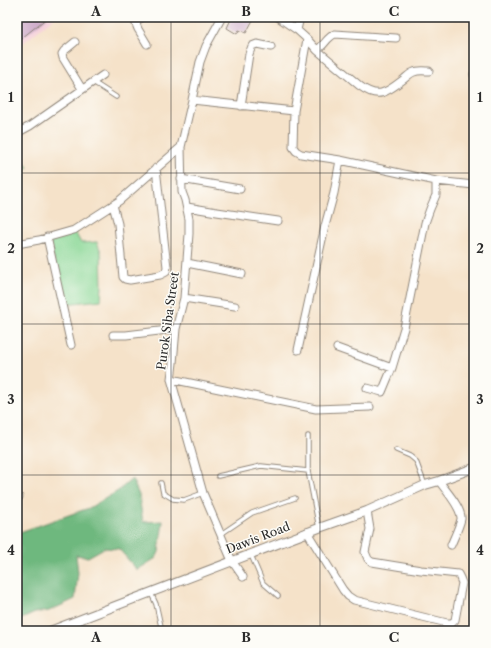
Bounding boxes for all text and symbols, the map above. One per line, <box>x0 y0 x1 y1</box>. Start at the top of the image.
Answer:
text: A <box>90 3 102 19</box>
text: B <box>241 3 251 19</box>
text: C <box>389 3 399 19</box>
text: 1 <box>8 89 14 105</box>
text: 1 <box>477 89 483 105</box>
text: 2 <box>7 240 15 256</box>
text: 2 <box>476 240 484 256</box>
street label: Purok Siba Street <box>153 270 182 371</box>
text: 3 <box>7 391 15 407</box>
text: 3 <box>476 391 484 407</box>
street label: Dawis Road <box>224 518 293 557</box>
text: 4 <box>7 542 15 558</box>
text: 4 <box>476 542 484 558</box>
text: A <box>90 629 102 645</box>
text: B <box>241 629 251 645</box>
text: C <box>389 629 399 645</box>

